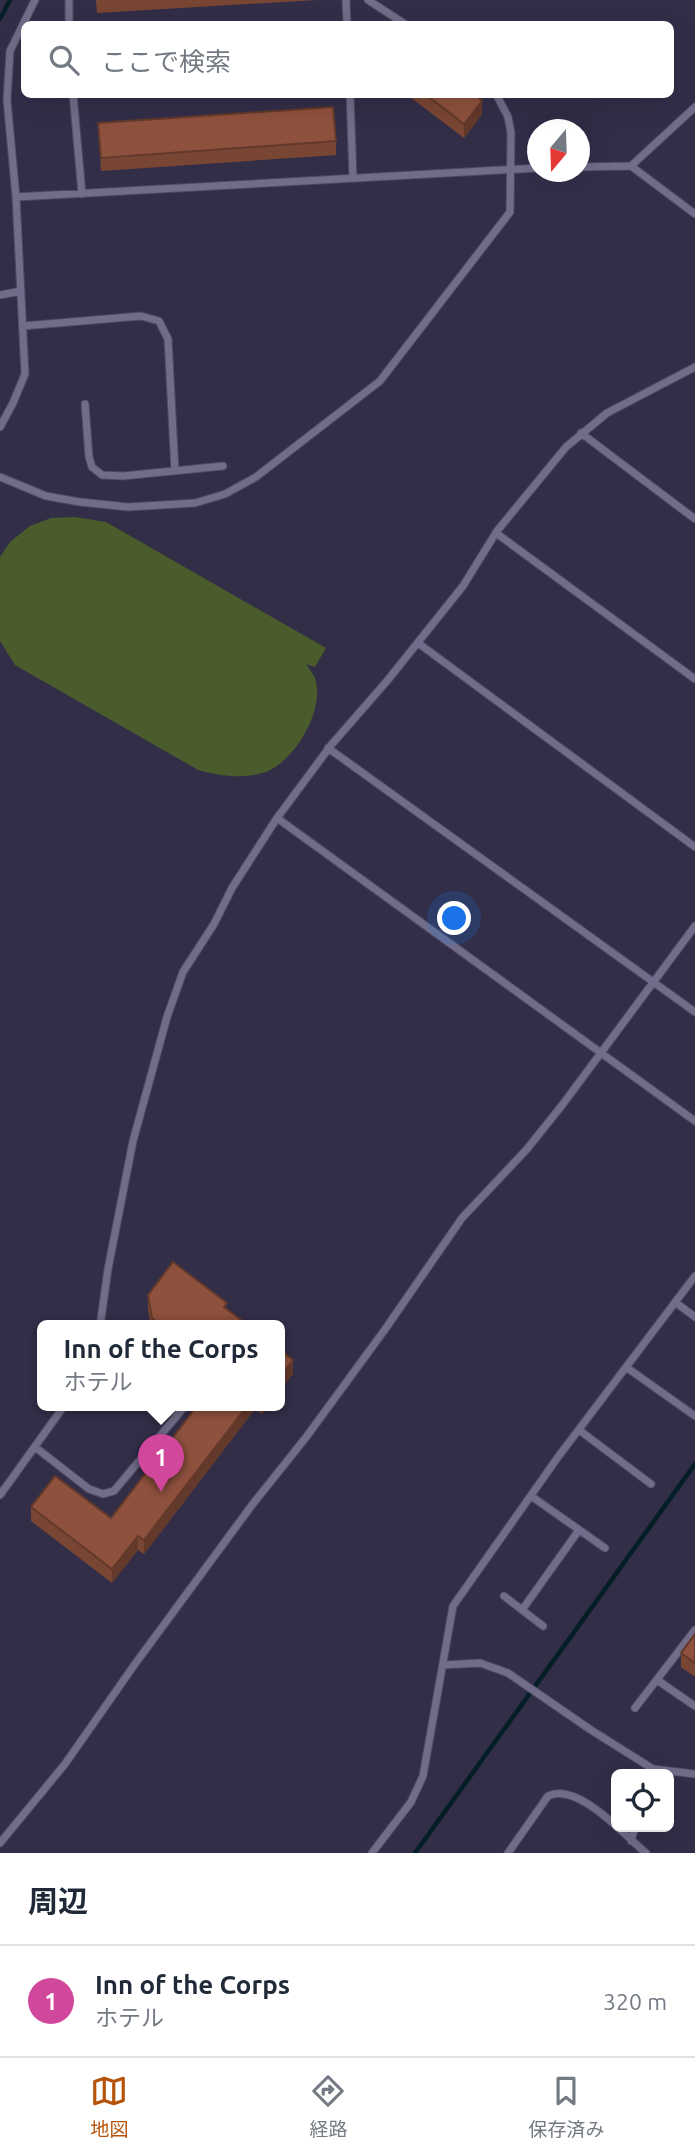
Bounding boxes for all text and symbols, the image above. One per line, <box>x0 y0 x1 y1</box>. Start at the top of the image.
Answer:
search box <box>21 21 674 98</box>
icon: search <box>45 41 83 79</box>
text: ここで検索 <box>101 47 231 76</box>
north arrow <box>527 119 590 182</box>
your location <box>437 901 471 935</box>
popup <box>37 1320 285 1411</box>
text: Inn of the Corps <box>63 1334 259 1363</box>
text: ホテル <box>63 1369 132 1394</box>
pin: 1 <box>138 1434 184 1492</box>
map controls <box>611 1769 674 1832</box>
button: locate <box>611 1769 674 1832</box>
text: 周辺 <box>28 1884 88 1918</box>
text: Inn of the Corps <box>95 1970 290 1999</box>
text: 1 <box>45 1989 57 2014</box>
text: 320 m <box>603 1989 667 2014</box>
text: ホテル <box>95 2005 164 2030</box>
tab: 地図 <box>90 2072 129 2141</box>
tab: 経路 <box>309 2072 348 2141</box>
tab: 保存済み <box>528 2072 605 2141</box>

